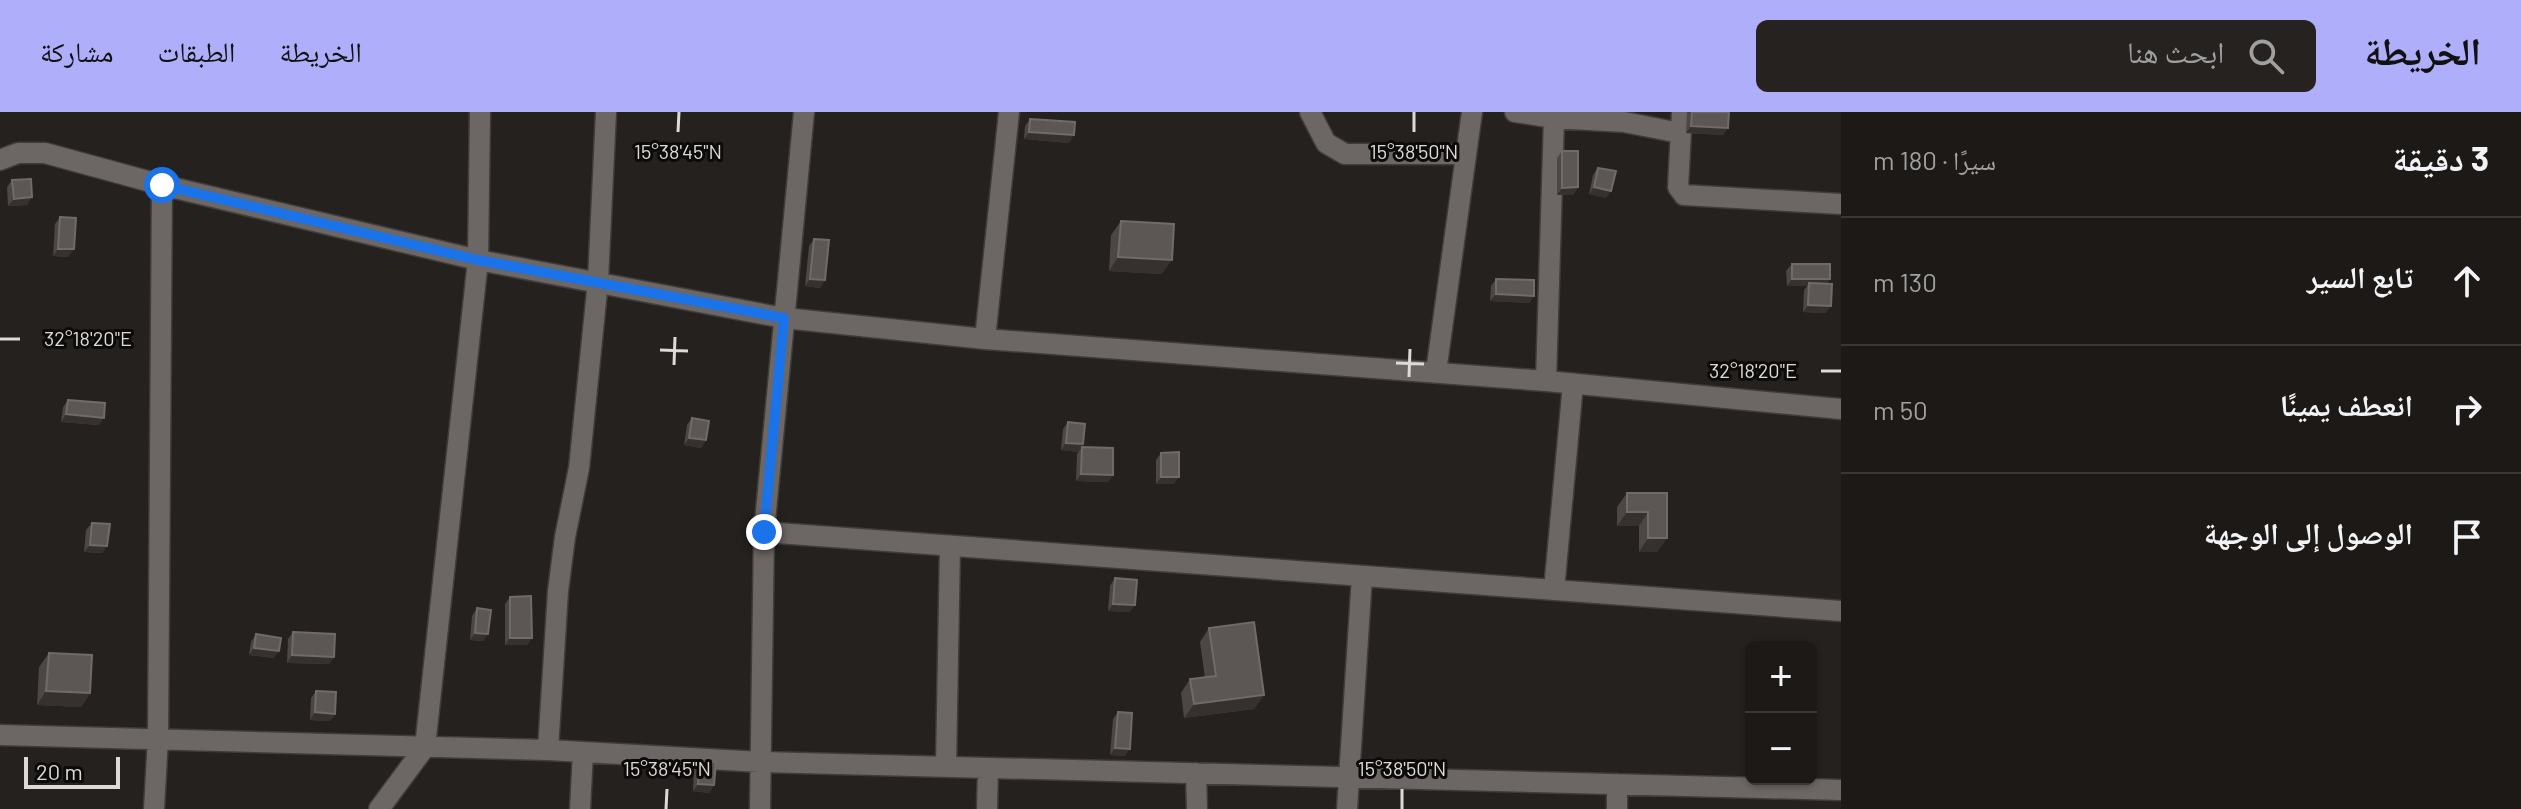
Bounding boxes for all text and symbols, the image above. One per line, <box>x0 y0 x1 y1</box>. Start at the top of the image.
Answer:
search box <box>1756 20 2316 92</box>
text: الخريطة <box>2364 27 2481 73</box>
text: ابحث هنا <box>2127 33 2224 69</box>
text: مشاركة <box>40 34 114 68</box>
text: الطبقات <box>158 34 235 68</box>
text: الخريطة <box>279 34 362 68</box>
icon: search <box>2244 34 2288 78</box>
text: 3 دقيقة <box>2392 137 2489 178</box>
text: 15°38'45"N <box>634 139 722 163</box>
text: 15°38'50"N <box>1370 139 1458 163</box>
text: سيرًا · 180 m <box>1873 144 1996 175</box>
route start <box>144 167 180 203</box>
text: تابع السير <box>2307 258 2413 294</box>
icon: ahead <box>2445 259 2489 303</box>
text: 130 m <box>1873 266 1937 297</box>
text: 32°18'20"E <box>44 326 132 350</box>
text: 32°18'20"E <box>1709 358 1797 382</box>
text: انعطف يمينًا <box>2280 386 2413 422</box>
icon: right <box>2445 387 2489 431</box>
text: 50 m <box>1873 394 1928 425</box>
route end <box>746 514 782 550</box>
text: الوصول إلى الوجهة <box>2204 514 2413 550</box>
icon: arrive <box>2445 515 2489 559</box>
map controls <box>1745 641 1817 785</box>
button: + <box>1745 641 1817 713</box>
button: − <box>1745 713 1817 785</box>
scale bar <box>24 753 120 789</box>
text: 15°38'45"N <box>623 756 711 780</box>
text: 15°38'50"N <box>1358 756 1446 780</box>
text: 20 m <box>36 758 83 784</box>

